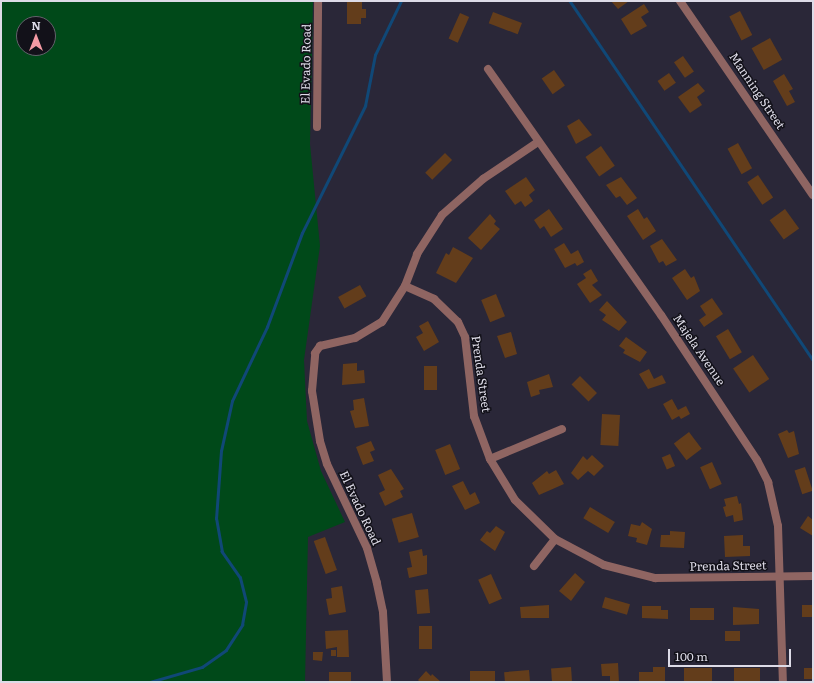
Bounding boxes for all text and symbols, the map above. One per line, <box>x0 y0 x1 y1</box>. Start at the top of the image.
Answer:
north arrow <box>16 16 56 56</box>
text: N <box>31 17 41 33</box>
street label: El Evado Road <box>298 24 314 104</box>
street label: Manning Street <box>726 50 788 132</box>
street label: Majela Avenue <box>670 312 728 388</box>
street label: Prenda Street <box>468 335 494 413</box>
street label: El Evado Road <box>336 469 384 547</box>
street label: Prenda Street <box>689 558 767 574</box>
scale bar <box>670 641 793 667</box>
text: 100 m <box>675 647 708 665</box>

